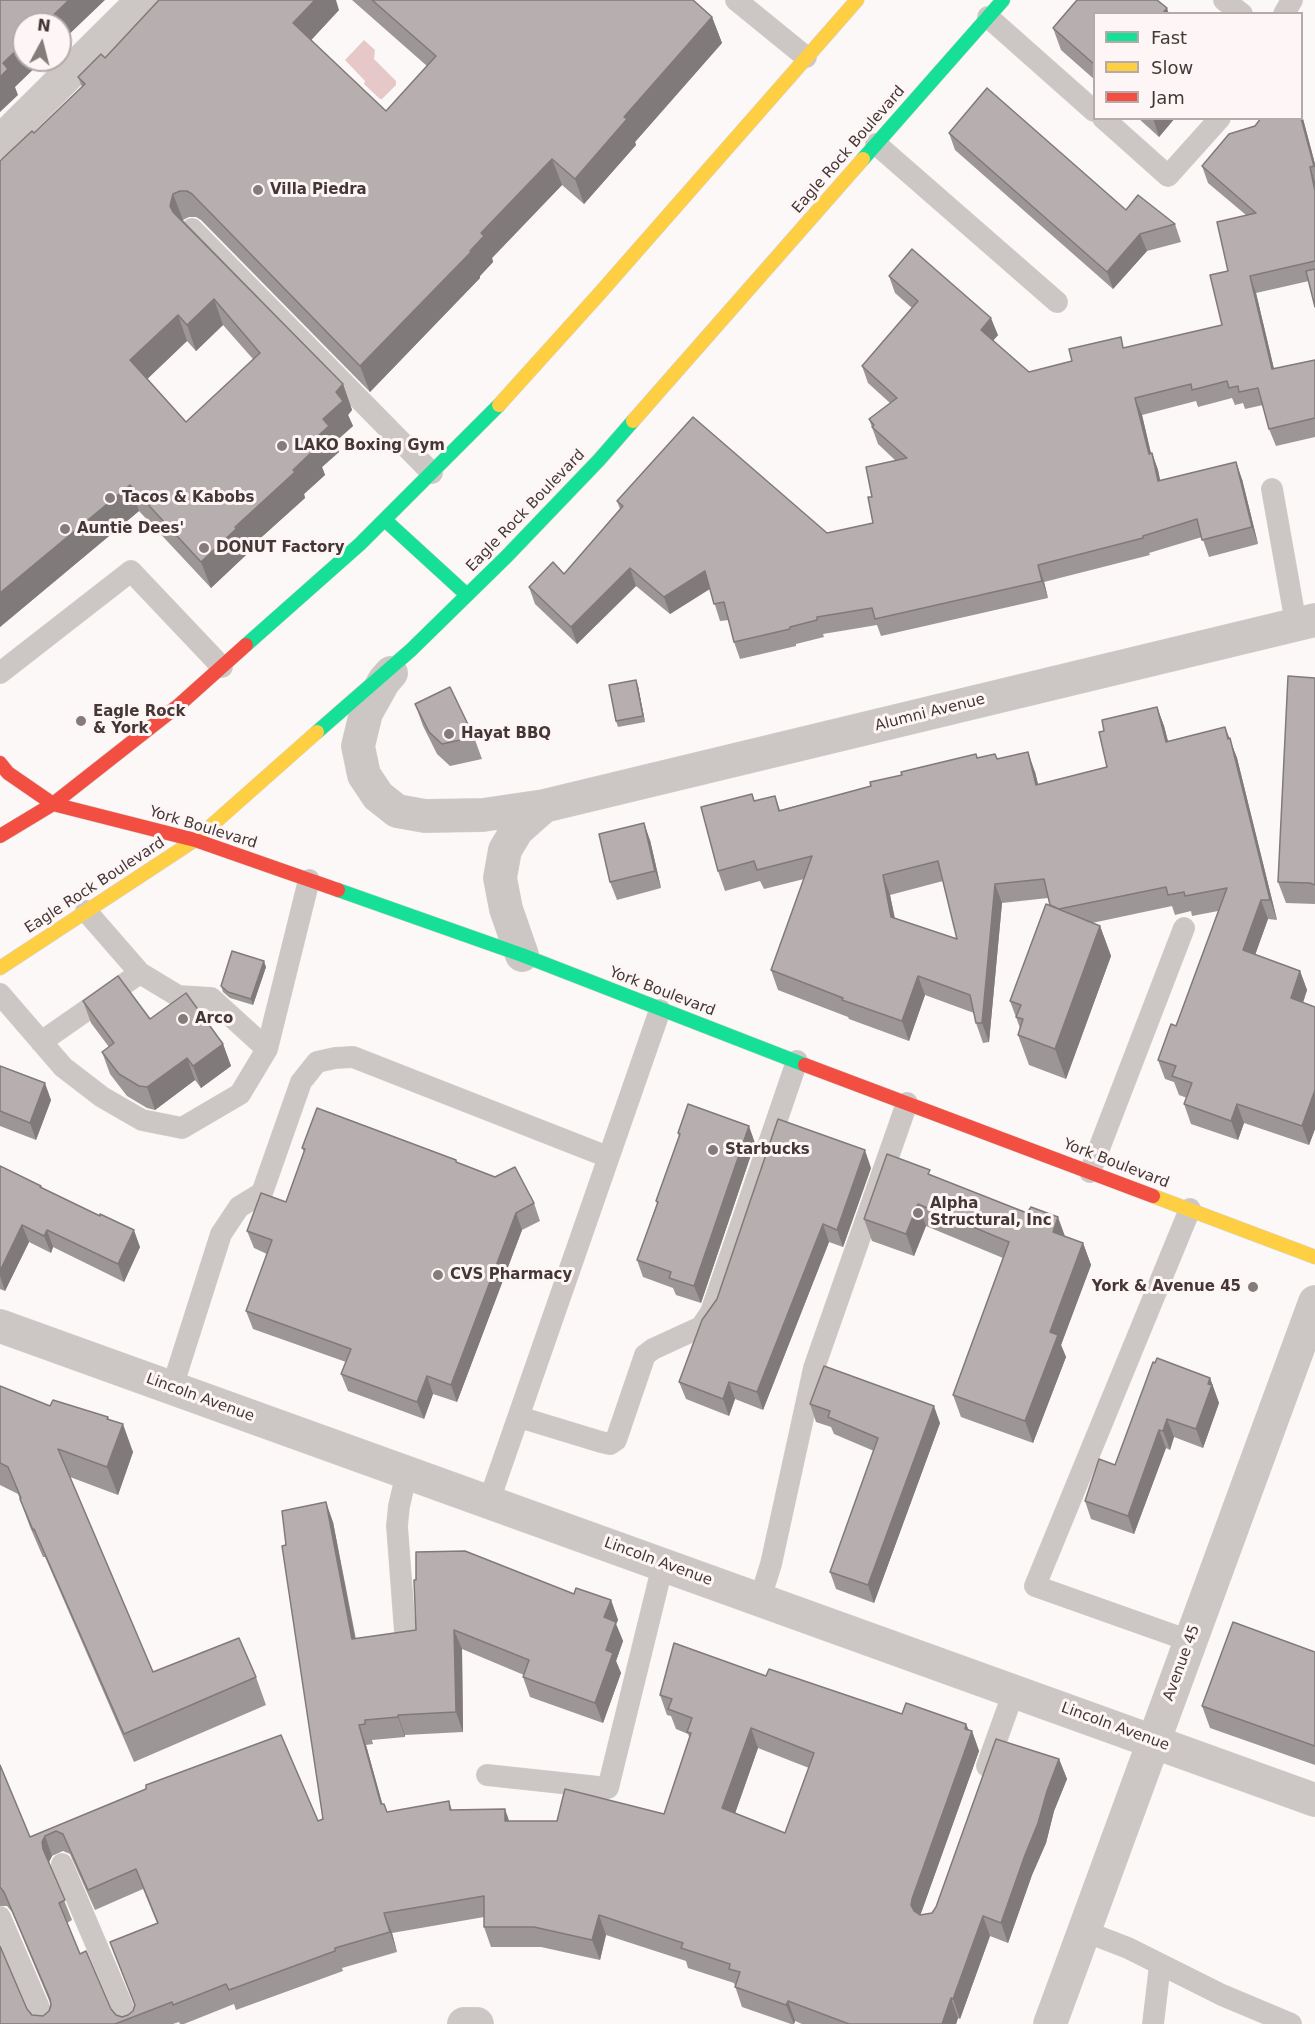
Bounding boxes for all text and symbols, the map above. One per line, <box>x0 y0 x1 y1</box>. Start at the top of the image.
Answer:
north arrow <box>12 12 72 72</box>
legend <box>1093 12 1303 120</box>
text: N <box>36 15 52 36</box>
text: Fast <box>1151 27 1187 48</box>
text: Slow <box>1151 57 1193 78</box>
street label: Eagle Rock Boulevard <box>789 83 909 217</box>
text: Jam <box>1151 87 1185 108</box>
place label: Villa Piedra <box>270 181 367 199</box>
marker: Villa Piedra <box>251 183 265 197</box>
place label: LAKO Boxing Gym <box>294 437 445 455</box>
marker: LAKO Boxing Gym <box>275 439 289 453</box>
street label: Eagle Rock Boulevard <box>463 446 589 576</box>
place label: Tacos & Kabobs <box>122 489 255 507</box>
marker: Tacos & Kabobs <box>103 491 117 505</box>
place label: Auntie Dees' <box>77 520 184 538</box>
marker: Auntie Dees' <box>58 522 72 536</box>
place label: DONUT Factory <box>216 539 344 557</box>
marker: DONUT Factory <box>197 541 211 555</box>
street label: Alumni Avenue <box>873 691 987 735</box>
place label: Eagle Rock & York <box>93 703 185 738</box>
marker: Eagle Rock & York <box>74 714 88 728</box>
place label: Hayat BBQ <box>461 725 551 743</box>
marker: Hayat BBQ <box>442 727 456 741</box>
street label: York Boulevard <box>147 803 259 853</box>
street label: Eagle Rock Boulevard <box>22 834 168 938</box>
street label: York Boulevard <box>607 964 717 1020</box>
place label: Arco <box>195 1010 233 1028</box>
marker: Arco <box>176 1012 190 1026</box>
street label: York Boulevard <box>1061 1136 1171 1192</box>
place label: Starbucks <box>725 1141 810 1159</box>
marker: Starbucks <box>706 1143 720 1157</box>
place label: Alpha Structural, Inc <box>930 1195 1052 1230</box>
marker: Alpha Structural, Inc <box>911 1206 925 1220</box>
place label: CVS Pharmacy <box>450 1266 572 1284</box>
marker: CVS Pharmacy <box>431 1268 445 1282</box>
place label: York & Avenue 45 <box>1092 1278 1241 1296</box>
marker: York & Avenue 45 <box>1246 1280 1260 1294</box>
street label: Lincoln Avenue <box>144 1370 256 1426</box>
street label: Lincoln Avenue <box>602 1534 714 1590</box>
street label: Avenue 45 <box>1160 1623 1204 1703</box>
street label: Lincoln Avenue <box>1059 1699 1171 1755</box>

